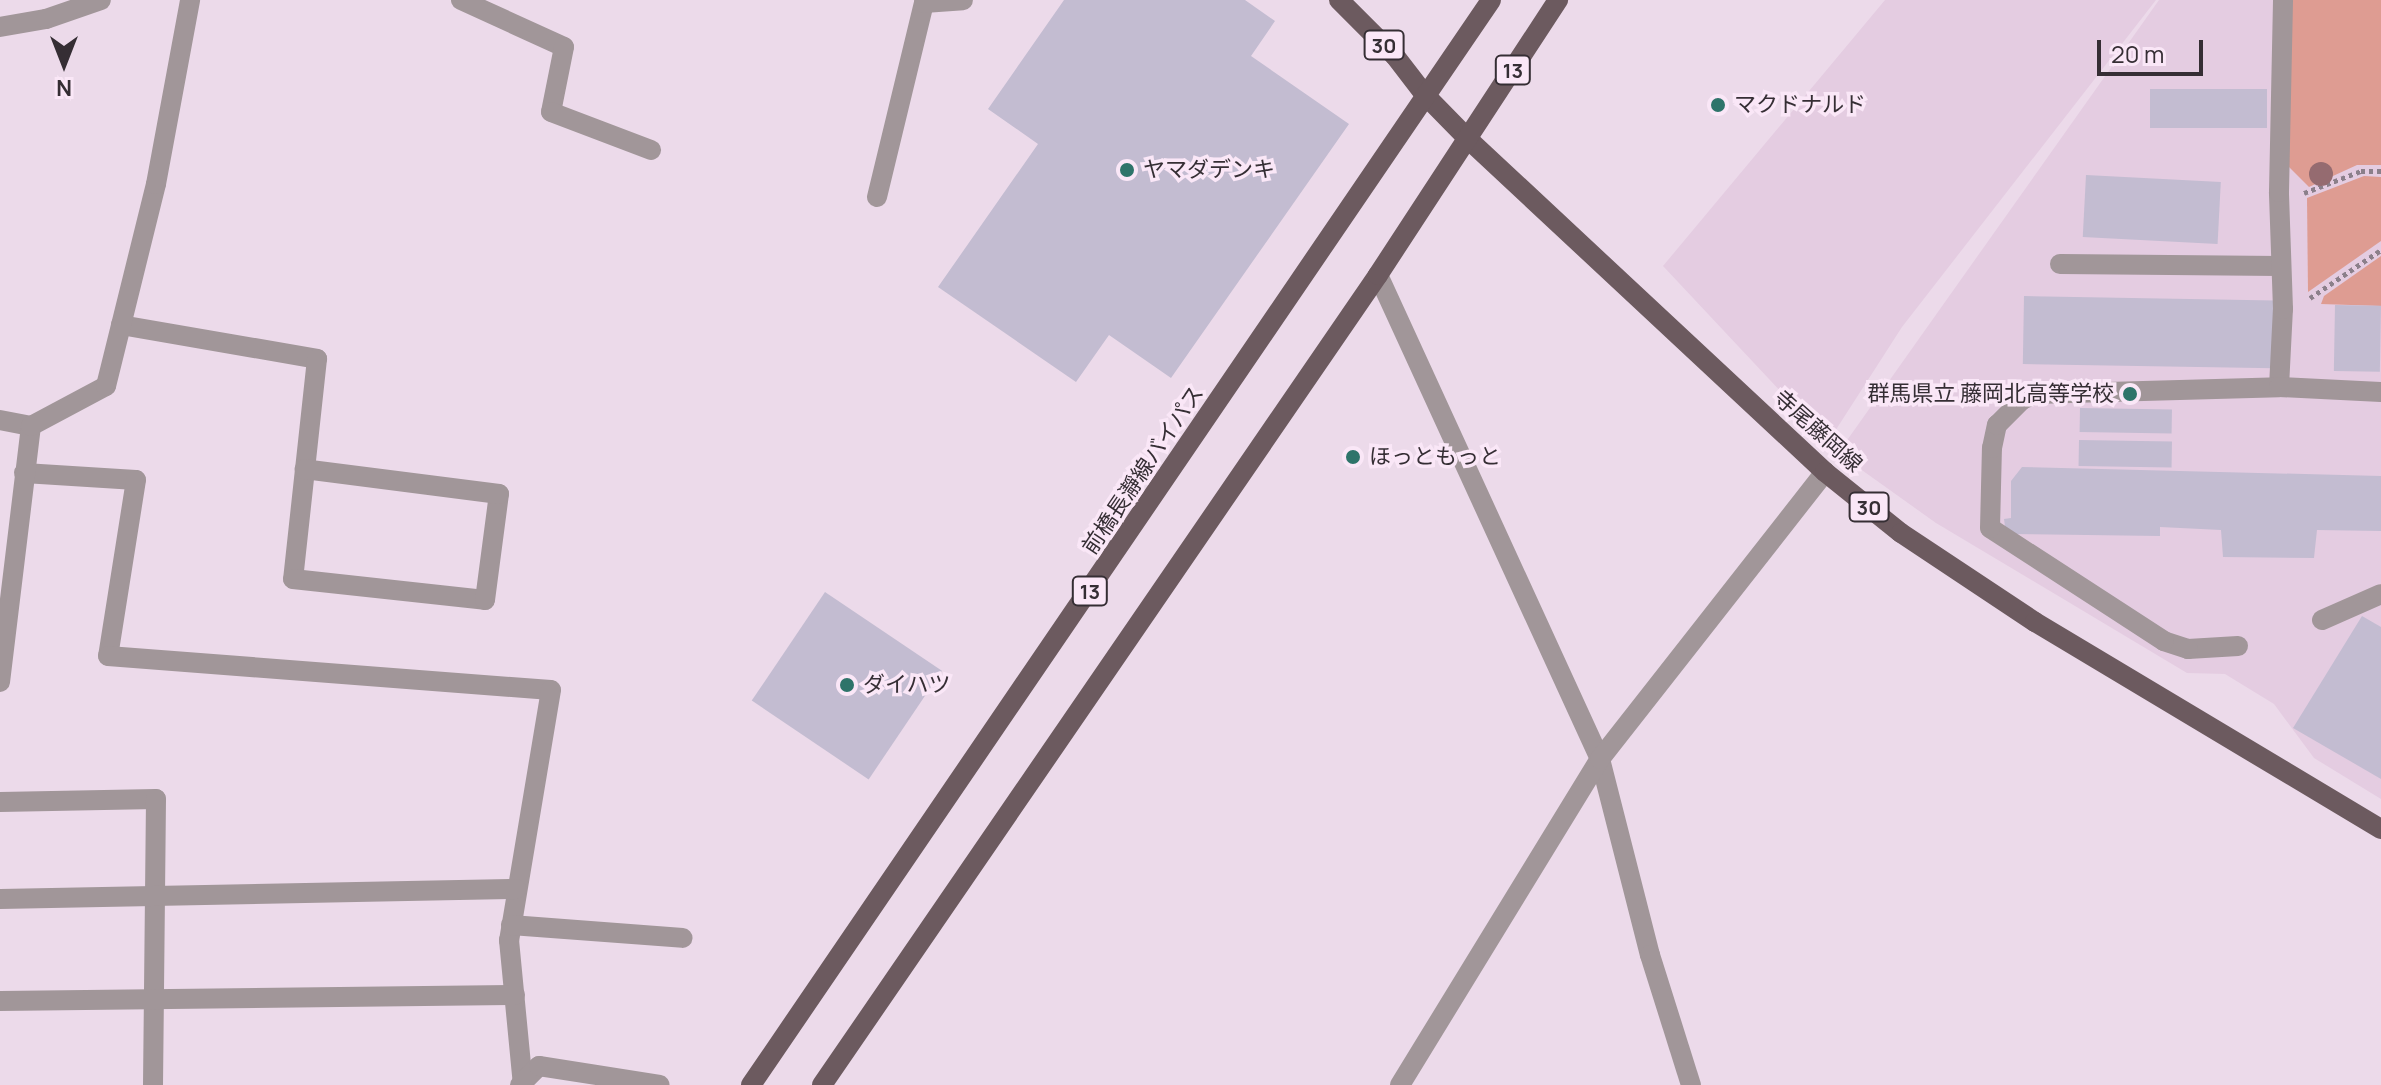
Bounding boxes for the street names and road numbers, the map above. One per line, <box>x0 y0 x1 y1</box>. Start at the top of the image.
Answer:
road number: 30 <box>1362 29 1406 61</box>
road number: 13 <box>1493 54 1533 86</box>
street label: 前橋長瀞線バイパス <box>1077 381 1209 559</box>
street label: 寺尾藤岡線 <box>1768 384 1868 478</box>
road number: 30 <box>1847 491 1891 523</box>
road number: 13 <box>1070 575 1110 607</box>

